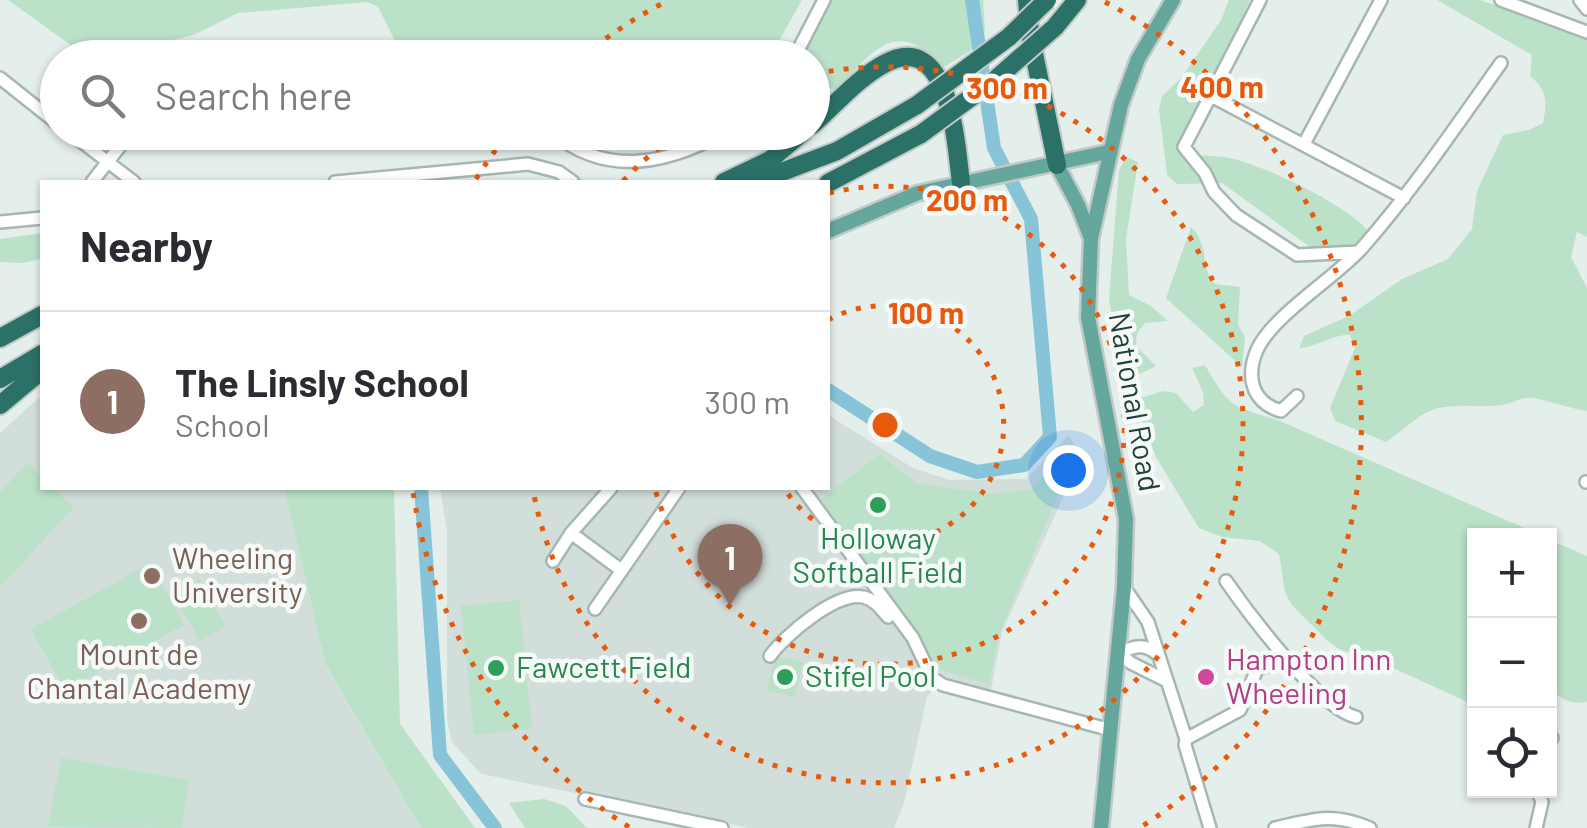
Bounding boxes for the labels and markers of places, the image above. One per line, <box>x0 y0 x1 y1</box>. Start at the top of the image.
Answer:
centre of rings <box>867 407 903 443</box>
marker: Holloway Softball Field <box>867 494 889 516</box>
place label: Holloway Softball Field <box>793 519 963 589</box>
pin: 1 <box>698 524 762 606</box>
place label: Wheeling University <box>172 539 303 609</box>
marker: Wheeling University <box>141 565 163 587</box>
marker: Mount de Chantal Academy <box>128 610 150 632</box>
place label: Mount de Chantal Academy <box>27 635 251 705</box>
place label: Hampton Inn Wheeling <box>1226 640 1391 710</box>
place label: Fawcett Field <box>516 648 691 684</box>
marker: Fawcett Field <box>485 657 507 679</box>
place label: Stifel Pool <box>805 657 936 693</box>
marker: Stifel Pool <box>774 666 796 688</box>
marker: Hampton Inn Wheeling <box>1195 666 1217 688</box>

